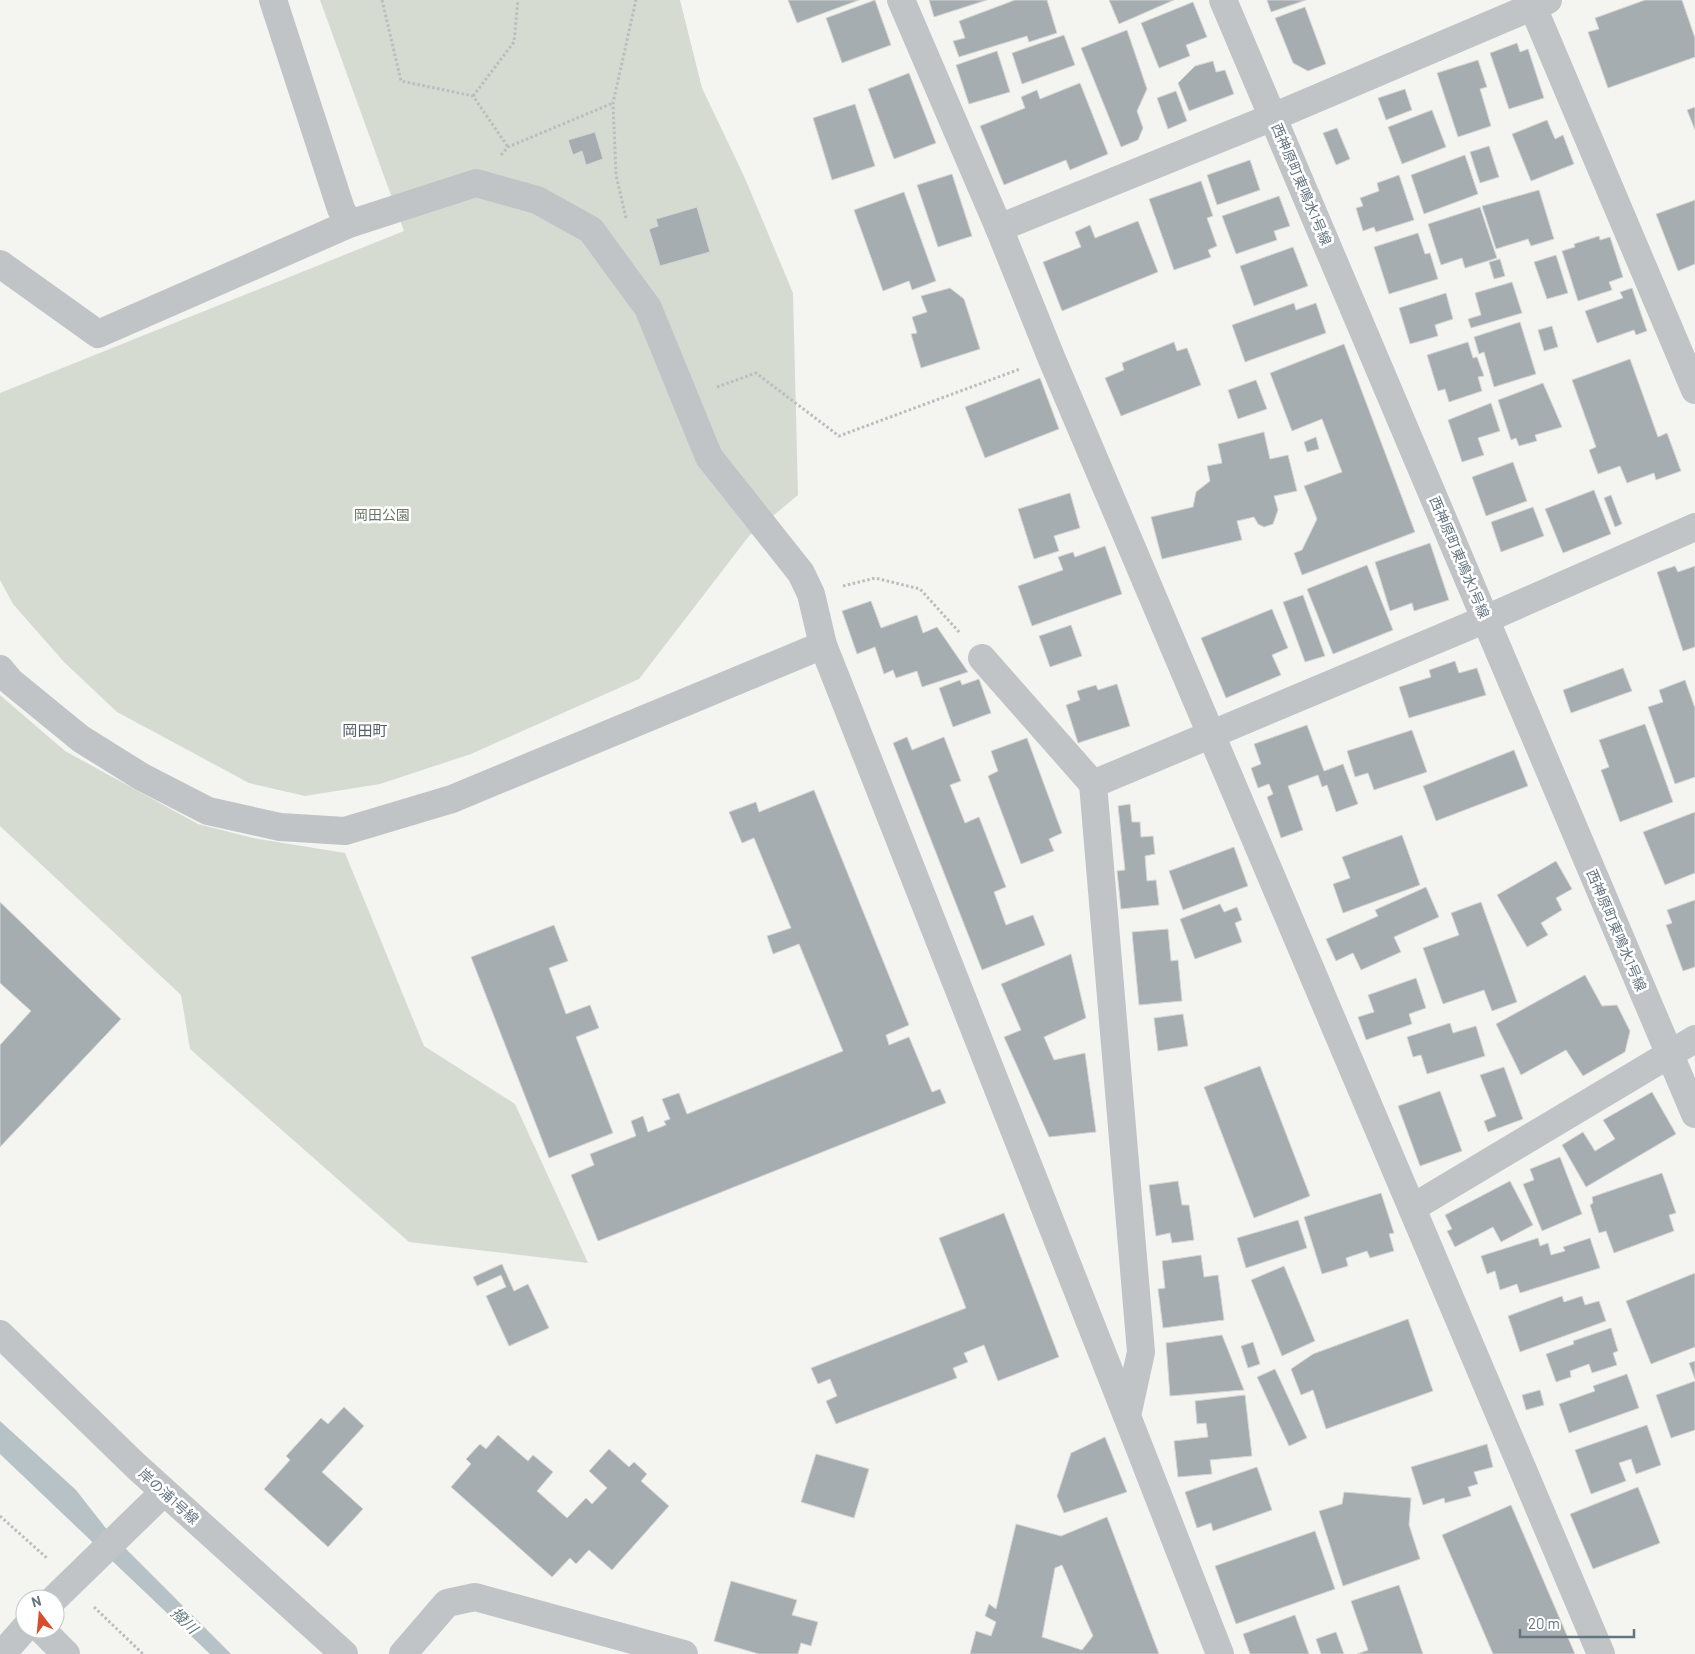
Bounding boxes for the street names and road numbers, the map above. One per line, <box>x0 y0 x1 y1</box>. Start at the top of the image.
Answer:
street label: 西神原町東鳴水1号線 <box>1269 120 1335 248</box>
street label: 西神原町東鳴水1号線 <box>1427 493 1493 621</box>
street label: 西神原町東鳴水1号線 <box>1584 866 1650 994</box>
street label: 岸の浦1号線 <box>135 1465 203 1527</box>

